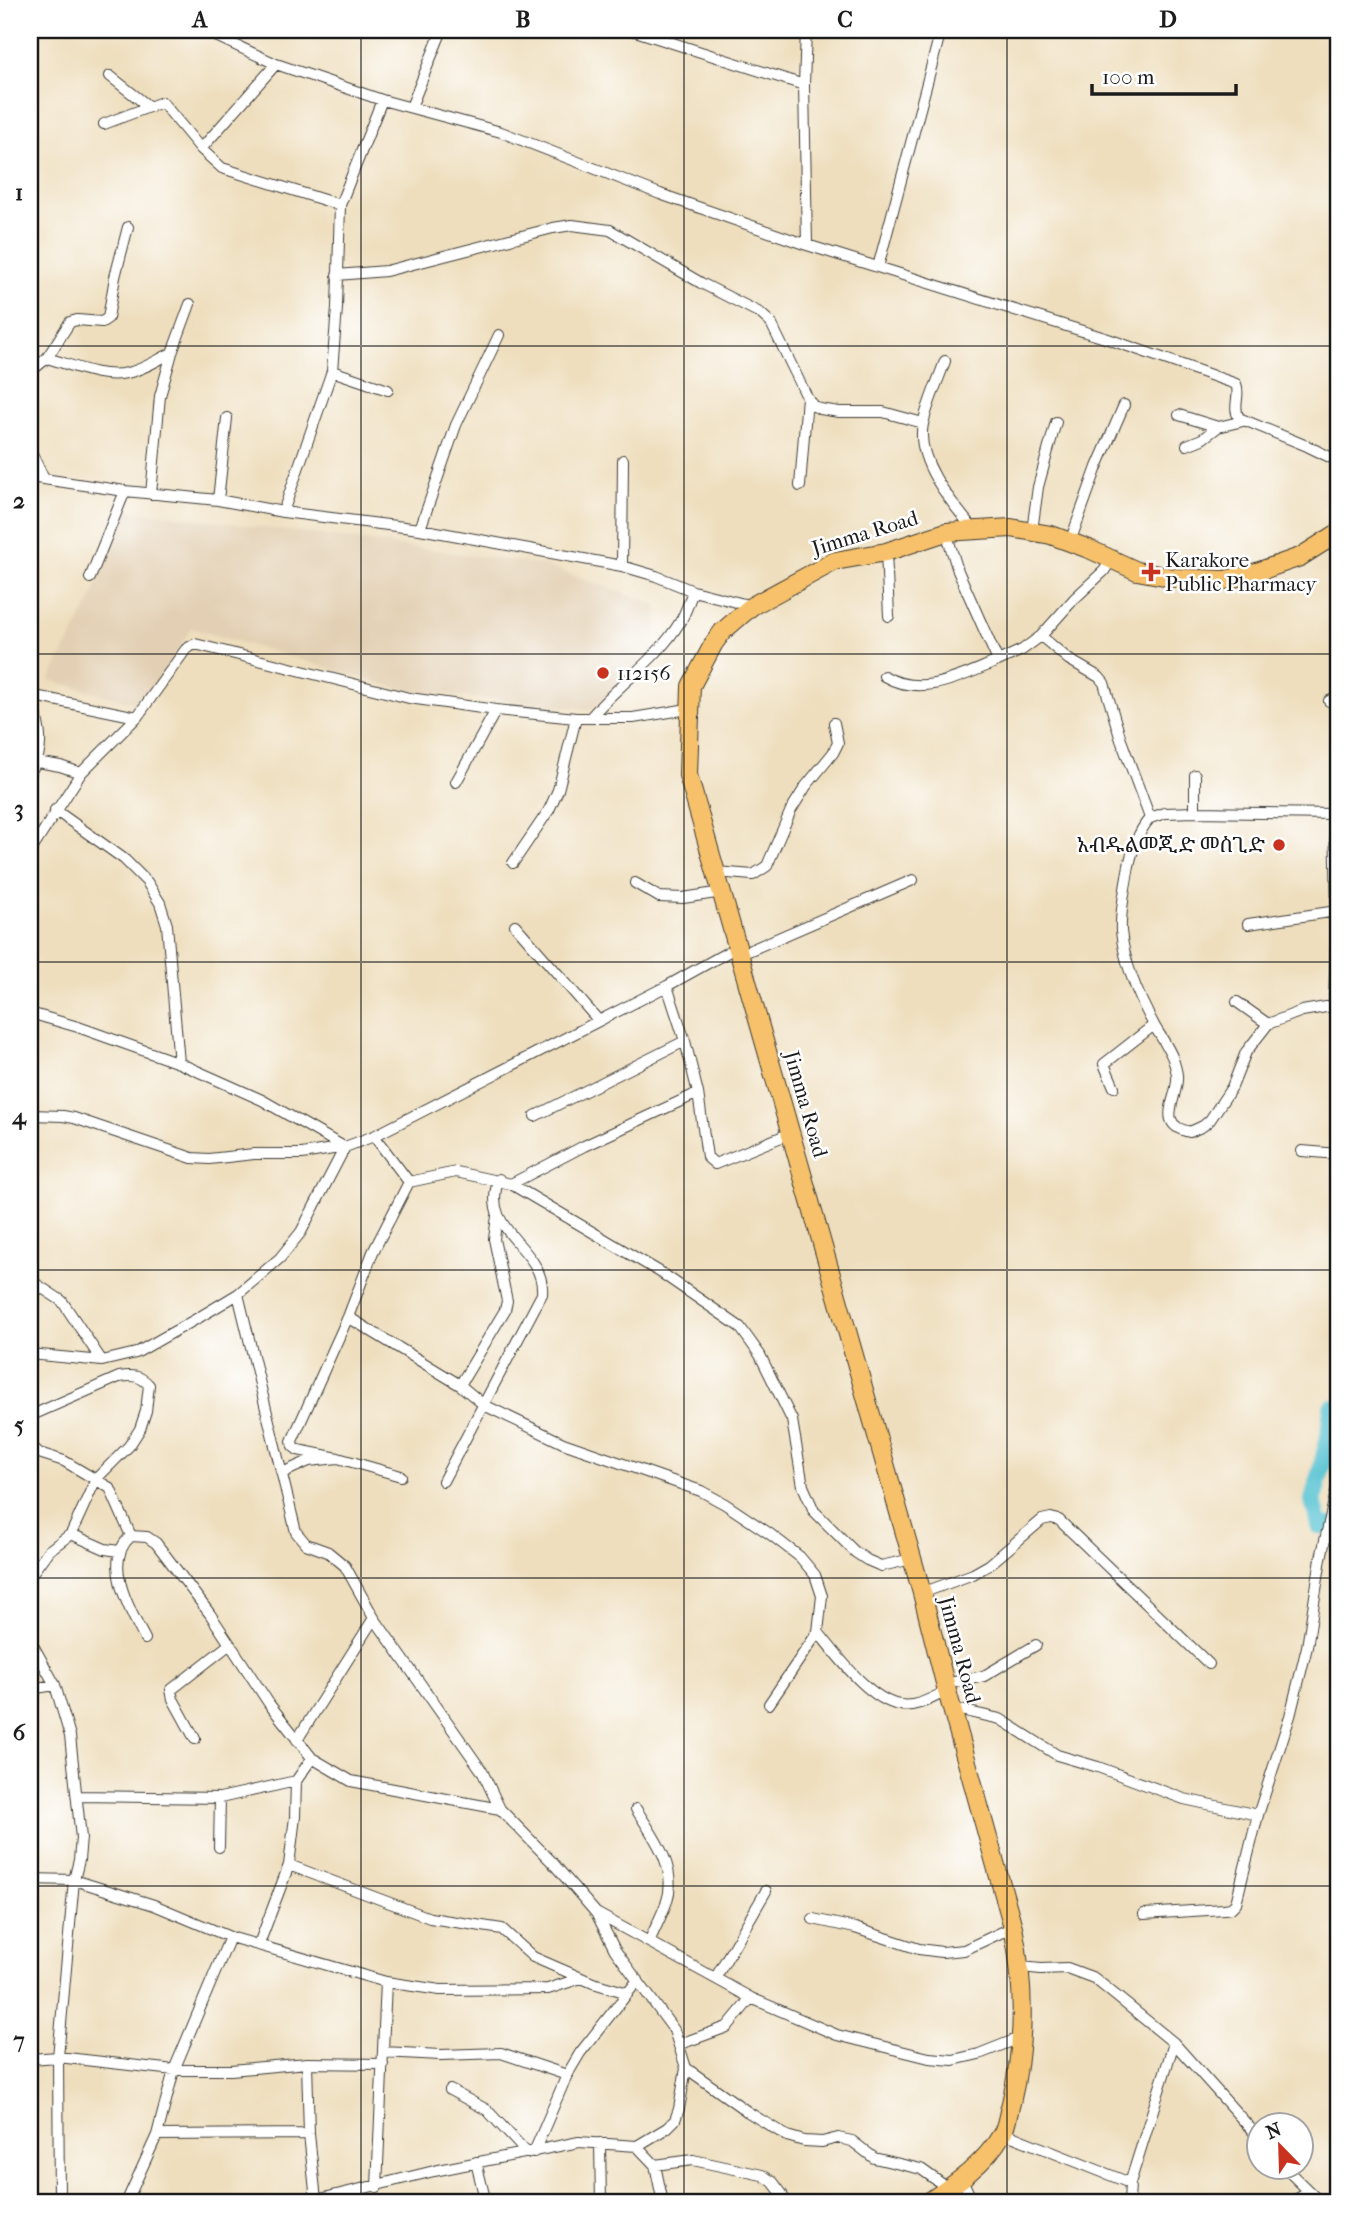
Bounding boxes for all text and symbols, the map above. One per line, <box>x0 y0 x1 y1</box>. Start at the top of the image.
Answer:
text: A <box>191 6 209 33</box>
text: B <box>516 6 531 33</box>
text: C <box>837 6 853 33</box>
text: D <box>1159 6 1177 33</box>
scale bar <box>1092 52 1235 96</box>
text: 100 m <box>1102 65 1155 89</box>
text: 1 <box>15 179 23 206</box>
text: 2 <box>13 487 25 514</box>
street label: Jimma Road <box>807 505 922 561</box>
place label: Karakore Public Pharmacy <box>1165 548 1317 596</box>
marker: Karakore Public Pharmacy <box>1143 564 1159 580</box>
place label: 112156 <box>617 661 671 685</box>
marker: 112156 <box>595 665 611 681</box>
text: 3 <box>14 795 24 822</box>
place label: አብዱልመጂድ መስጊድ <box>1077 833 1265 857</box>
marker: አብዱልመጂድ መስጊድ <box>1271 837 1287 853</box>
street label: Jimma Road <box>779 1046 833 1161</box>
text: 4 <box>11 1103 27 1130</box>
text: 5 <box>14 1411 24 1438</box>
street label: Jimma Road <box>934 1592 986 1707</box>
text: 6 <box>13 1719 26 1746</box>
text: 7 <box>12 2027 25 2054</box>
north arrow <box>1246 2110 1316 2180</box>
text: N <box>1263 2118 1285 2144</box>

